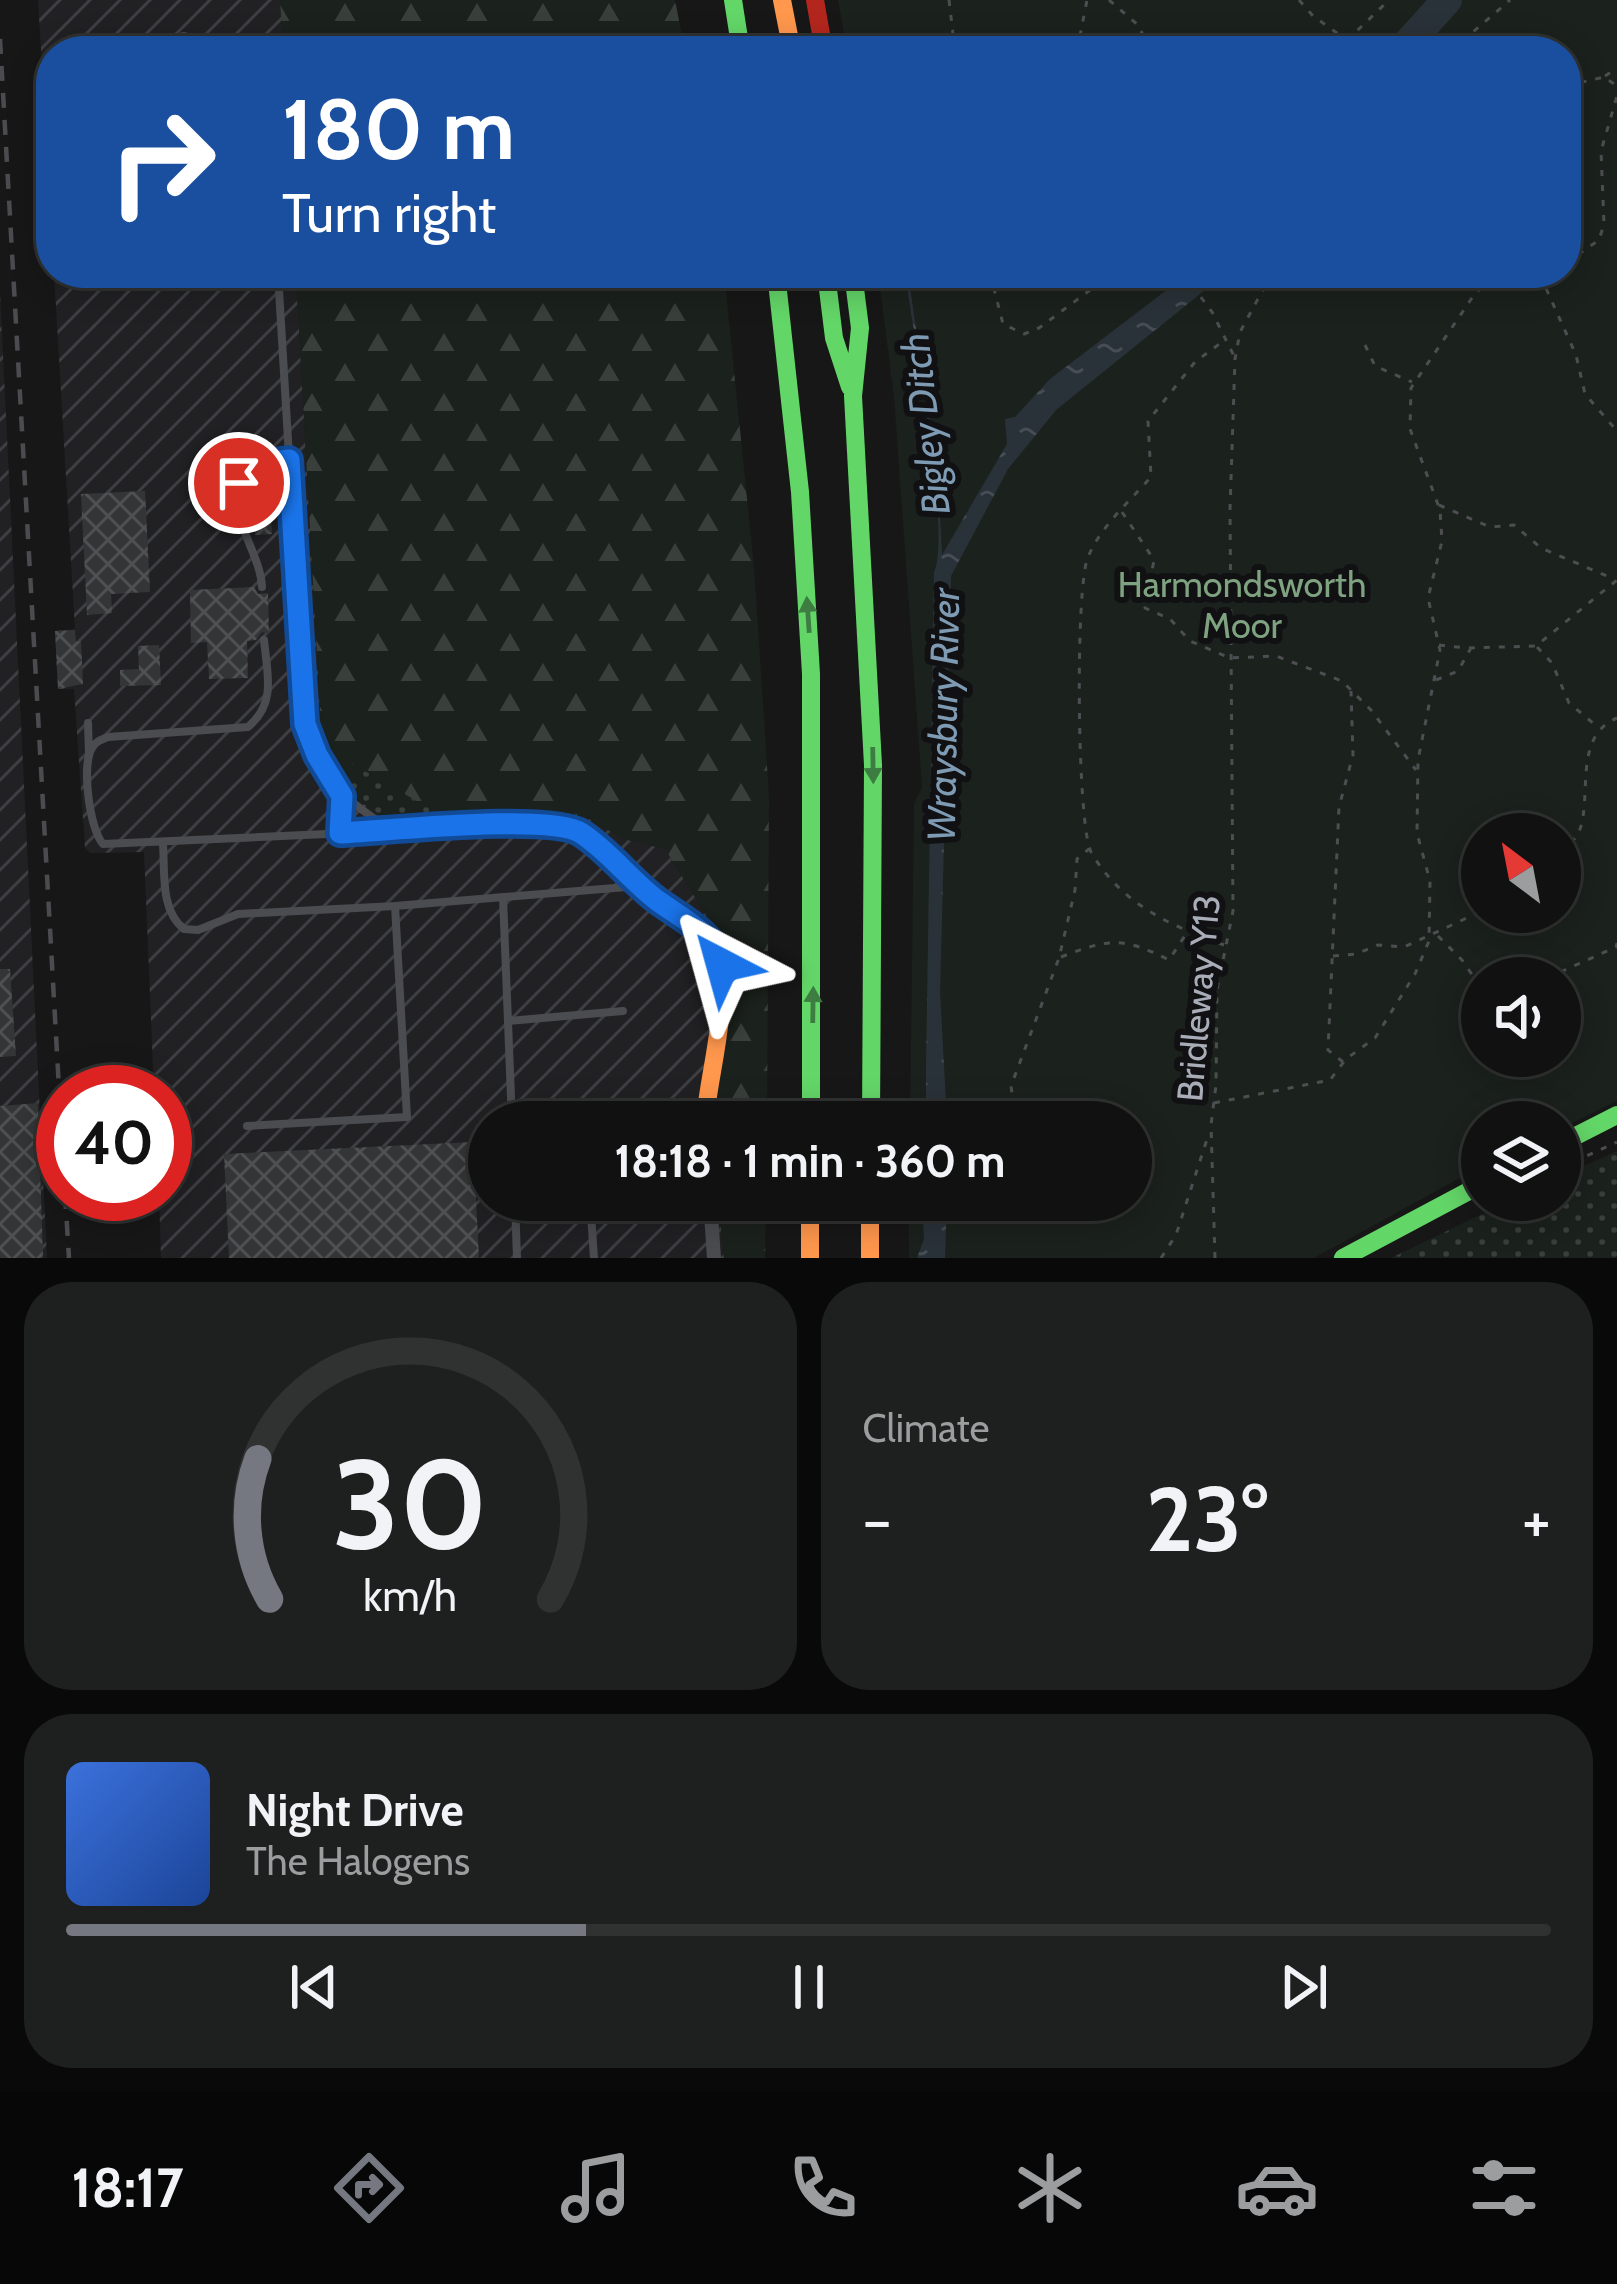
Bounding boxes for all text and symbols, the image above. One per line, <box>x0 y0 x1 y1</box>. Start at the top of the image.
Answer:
text: 180 m <box>282 78 515 180</box>
icon: right <box>84 84 240 240</box>
text: Turn right <box>282 180 496 246</box>
water label: Bigley Ditch <box>890 330 960 518</box>
pin <box>188 432 290 534</box>
icon: arrive <box>206 450 272 516</box>
park label: Harmondsworth Moor <box>1118 562 1366 647</box>
water label: Wraysbury River <box>917 586 969 842</box>
one-way arrow <box>798 596 817 633</box>
one-way arrow <box>863 747 883 785</box>
north arrow <box>1461 813 1581 933</box>
map controls <box>1461 813 1581 1221</box>
street label: Bridleway Y13 <box>1167 893 1229 1103</box>
position arrow <box>659 902 785 1028</box>
button: sound <box>1461 957 1581 1077</box>
one-way arrow <box>803 985 822 1023</box>
speed limit sign: 40 <box>36 1065 192 1221</box>
button: layers <box>1461 1101 1581 1221</box>
text: 18:18 · 1 min · 360 m <box>615 1134 1005 1188</box>
text: Climate <box>863 1404 989 1452</box>
text: 30 <box>333 1428 488 1579</box>
text: 23° <box>1146 1464 1268 1574</box>
text: − <box>863 1479 892 1560</box>
text: + <box>1522 1479 1551 1560</box>
text: km/h <box>363 1570 457 1622</box>
text: Night Drive <box>246 1783 464 1837</box>
text: The Halogens <box>246 1837 470 1885</box>
icon: previous <box>281 1954 347 2020</box>
icon: pause <box>776 1954 842 2020</box>
icon: next <box>1271 1954 1337 2020</box>
icon: directions <box>327 2146 411 2230</box>
icon: music <box>554 2146 638 2230</box>
icon: phone <box>781 2146 865 2230</box>
icon: climate <box>1008 2146 1092 2230</box>
icon: car <box>1235 2146 1319 2230</box>
icon: filters <box>1462 2146 1546 2230</box>
text: 18:17 <box>72 2155 184 2221</box>

